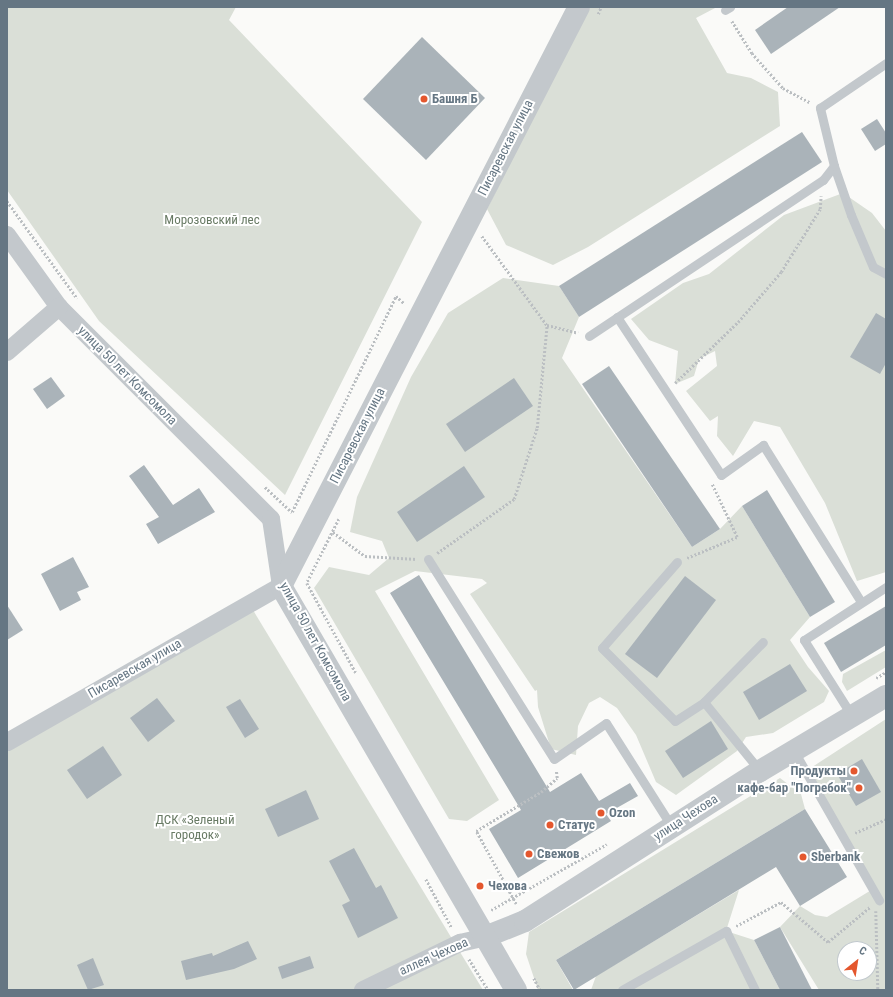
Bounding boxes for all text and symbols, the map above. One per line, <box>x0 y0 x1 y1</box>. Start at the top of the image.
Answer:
place label: Башня Б <box>432 91 478 107</box>
marker: Башня Б <box>419 94 429 104</box>
street label: Писаревская улица <box>475 98 537 198</box>
park label: Морозовский лес <box>164 212 260 228</box>
street label: улица 50 лет Комсомола <box>74 323 180 429</box>
street label: Писаревская улица <box>327 386 389 486</box>
street label: улица 50 лет Комсомола <box>276 580 354 704</box>
street label: Писаревская улица <box>86 636 184 702</box>
place label: Продукты <box>790 763 846 779</box>
marker: Продукты <box>849 766 859 776</box>
place label: кафе-бар "Погребок" <box>737 780 851 796</box>
marker: кафе-бар "Погребок" <box>854 783 864 793</box>
street label: улица Чехова <box>651 792 721 844</box>
place label: Ozon <box>609 805 635 821</box>
marker: Ozon <box>596 808 606 818</box>
park label: ДСК «Зеленый городок» <box>155 813 235 844</box>
place label: Статус <box>558 817 595 833</box>
marker: Статус <box>545 820 555 830</box>
place label: Свежов <box>537 846 580 862</box>
marker: Свежов <box>524 849 534 859</box>
place label: Sberbank <box>811 849 860 865</box>
marker: Sberbank <box>798 852 808 862</box>
place label: Чехова <box>488 878 527 894</box>
marker: Чехова <box>475 881 485 891</box>
street label: аллея Чехова <box>397 935 471 979</box>
north arrow <box>837 941 877 981</box>
text: С <box>857 944 869 958</box>

